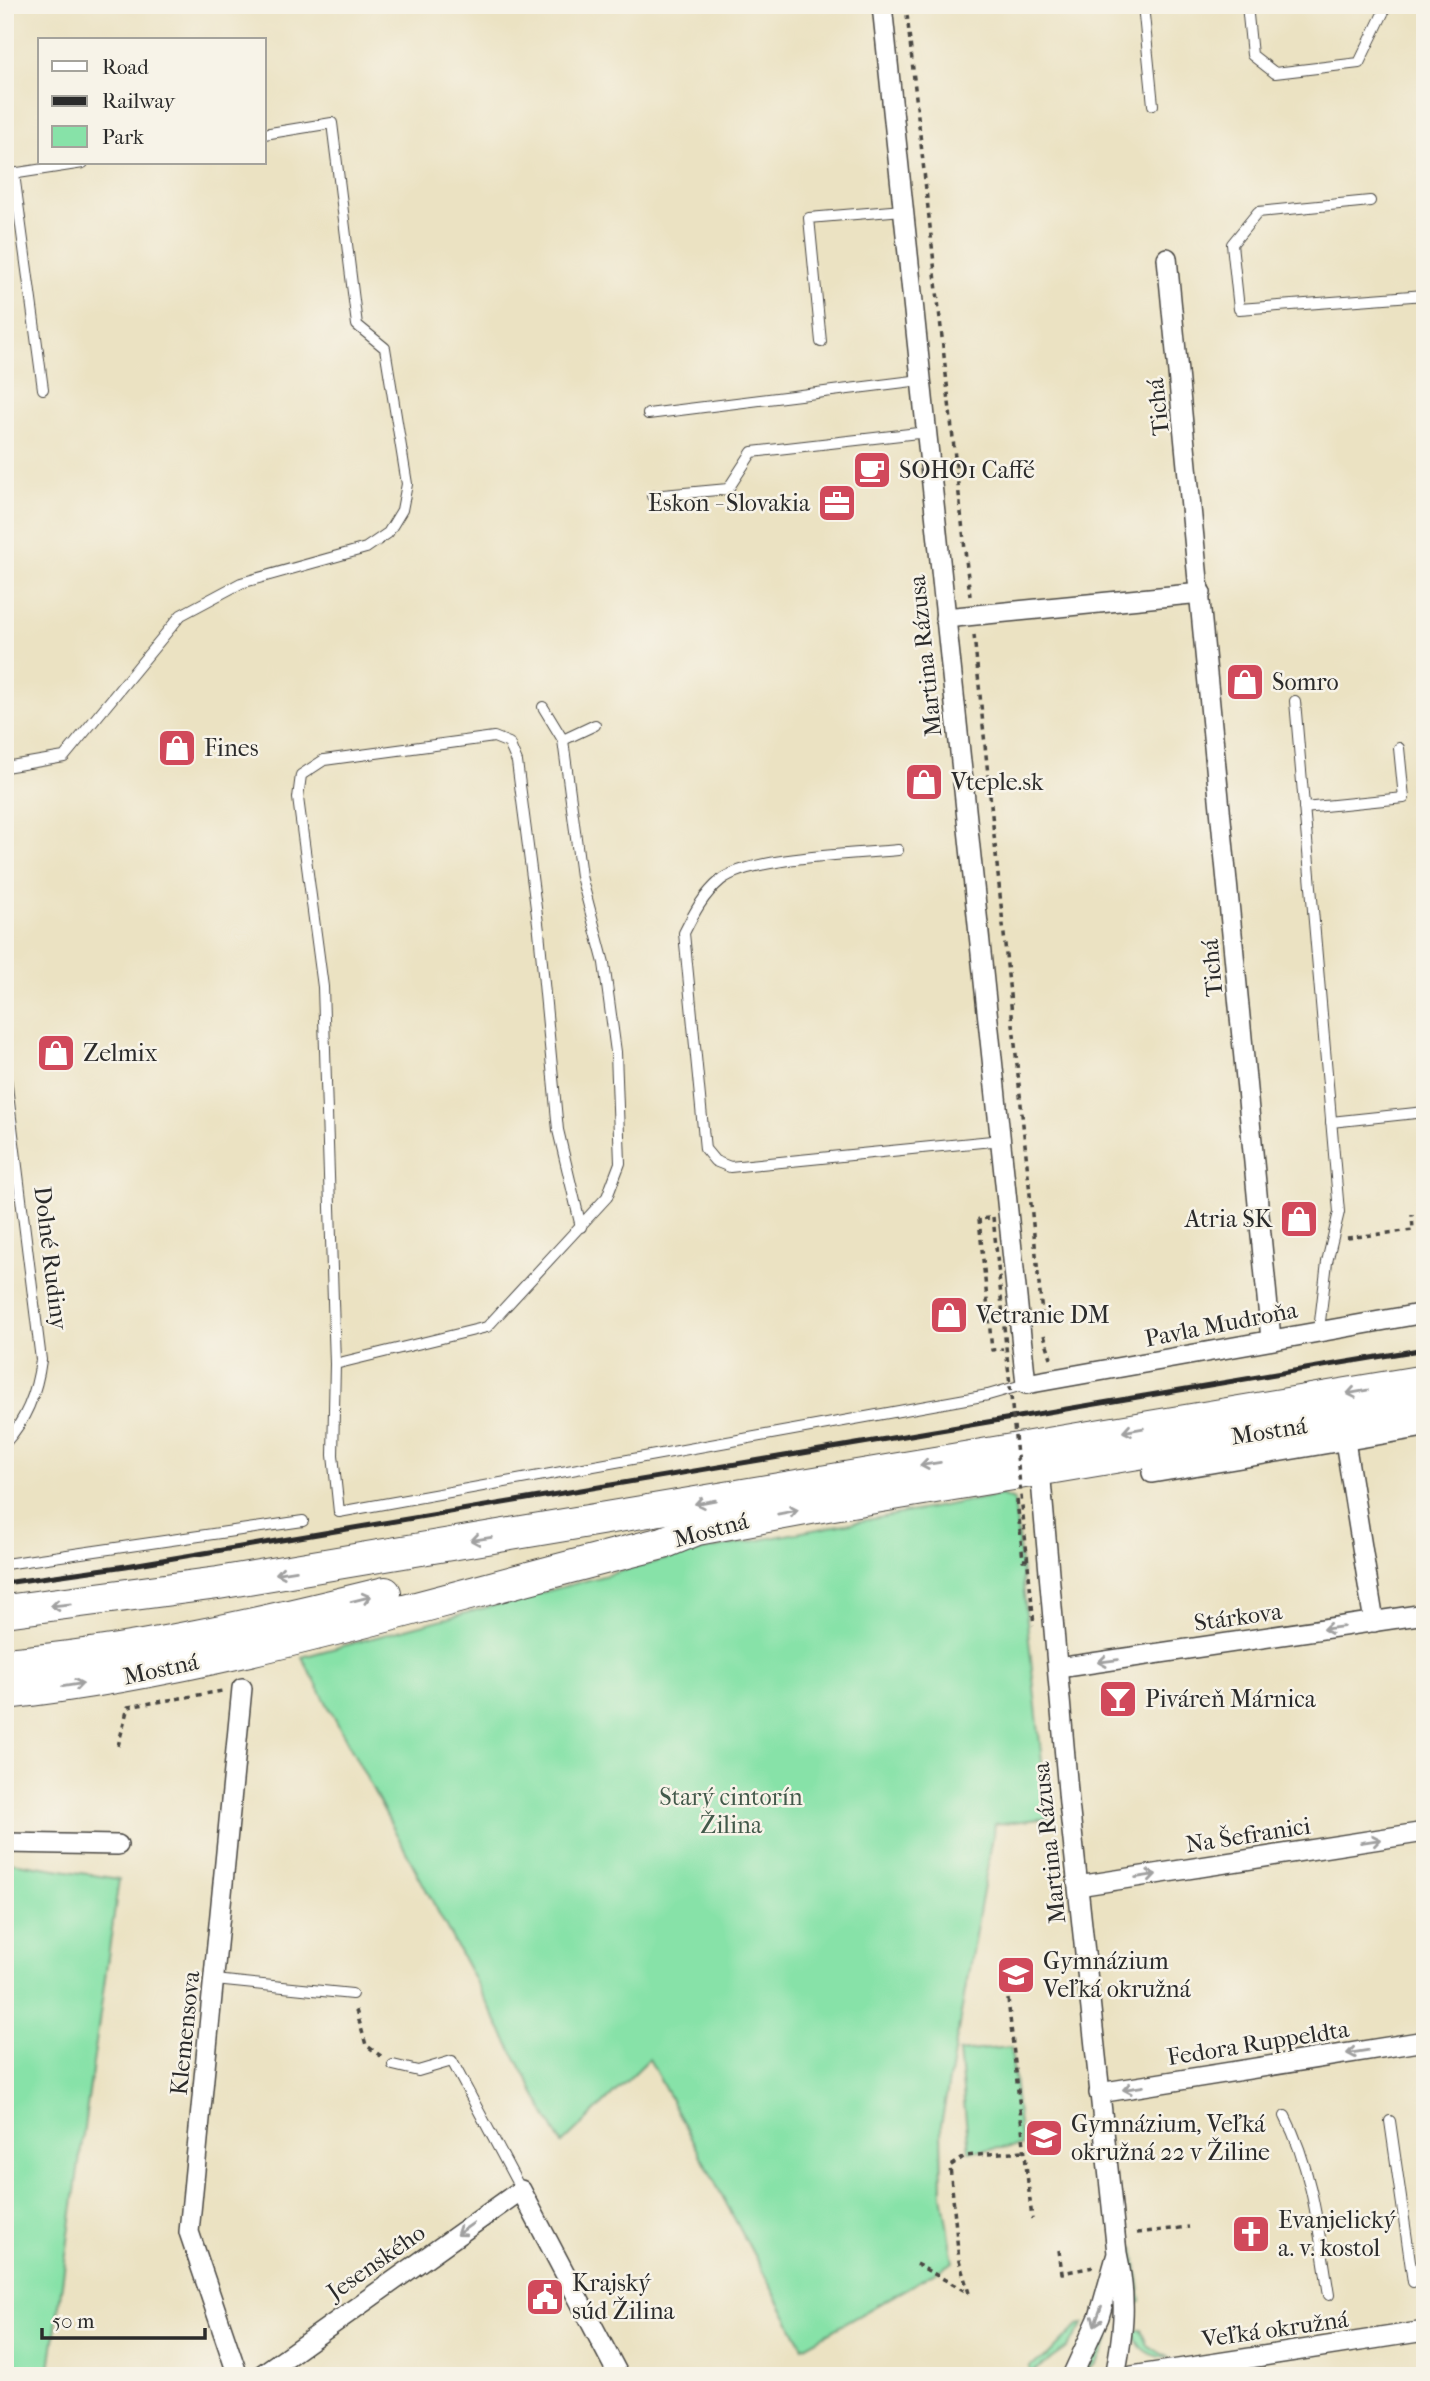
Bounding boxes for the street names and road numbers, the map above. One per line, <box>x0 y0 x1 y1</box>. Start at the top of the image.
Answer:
street label: Tichá <box>1141 376 1175 437</box>
street label: Martina Rázusa <box>903 573 947 738</box>
street label: Tichá <box>1195 937 1228 998</box>
street label: Dolné Rudiny <box>28 1185 74 1333</box>
street label: Pavla Mudroňa <box>1142 1295 1301 1353</box>
street label: Mostná <box>1229 1411 1310 1451</box>
street label: Mostná <box>671 1506 752 1553</box>
street label: Stárkova <box>1192 1597 1285 1637</box>
street label: Mostná <box>121 1647 202 1691</box>
street label: Martina Rázusa <box>1027 1760 1071 1925</box>
street label: Na Šefranici <box>1183 1810 1312 1859</box>
street label: Klemensova <box>165 1969 206 2097</box>
street label: Fedora Ruppeldta <box>1165 2015 1352 2071</box>
street label: Jesenského <box>320 2218 430 2307</box>
street label: Veľká okružná <box>1199 2305 1351 2353</box>

